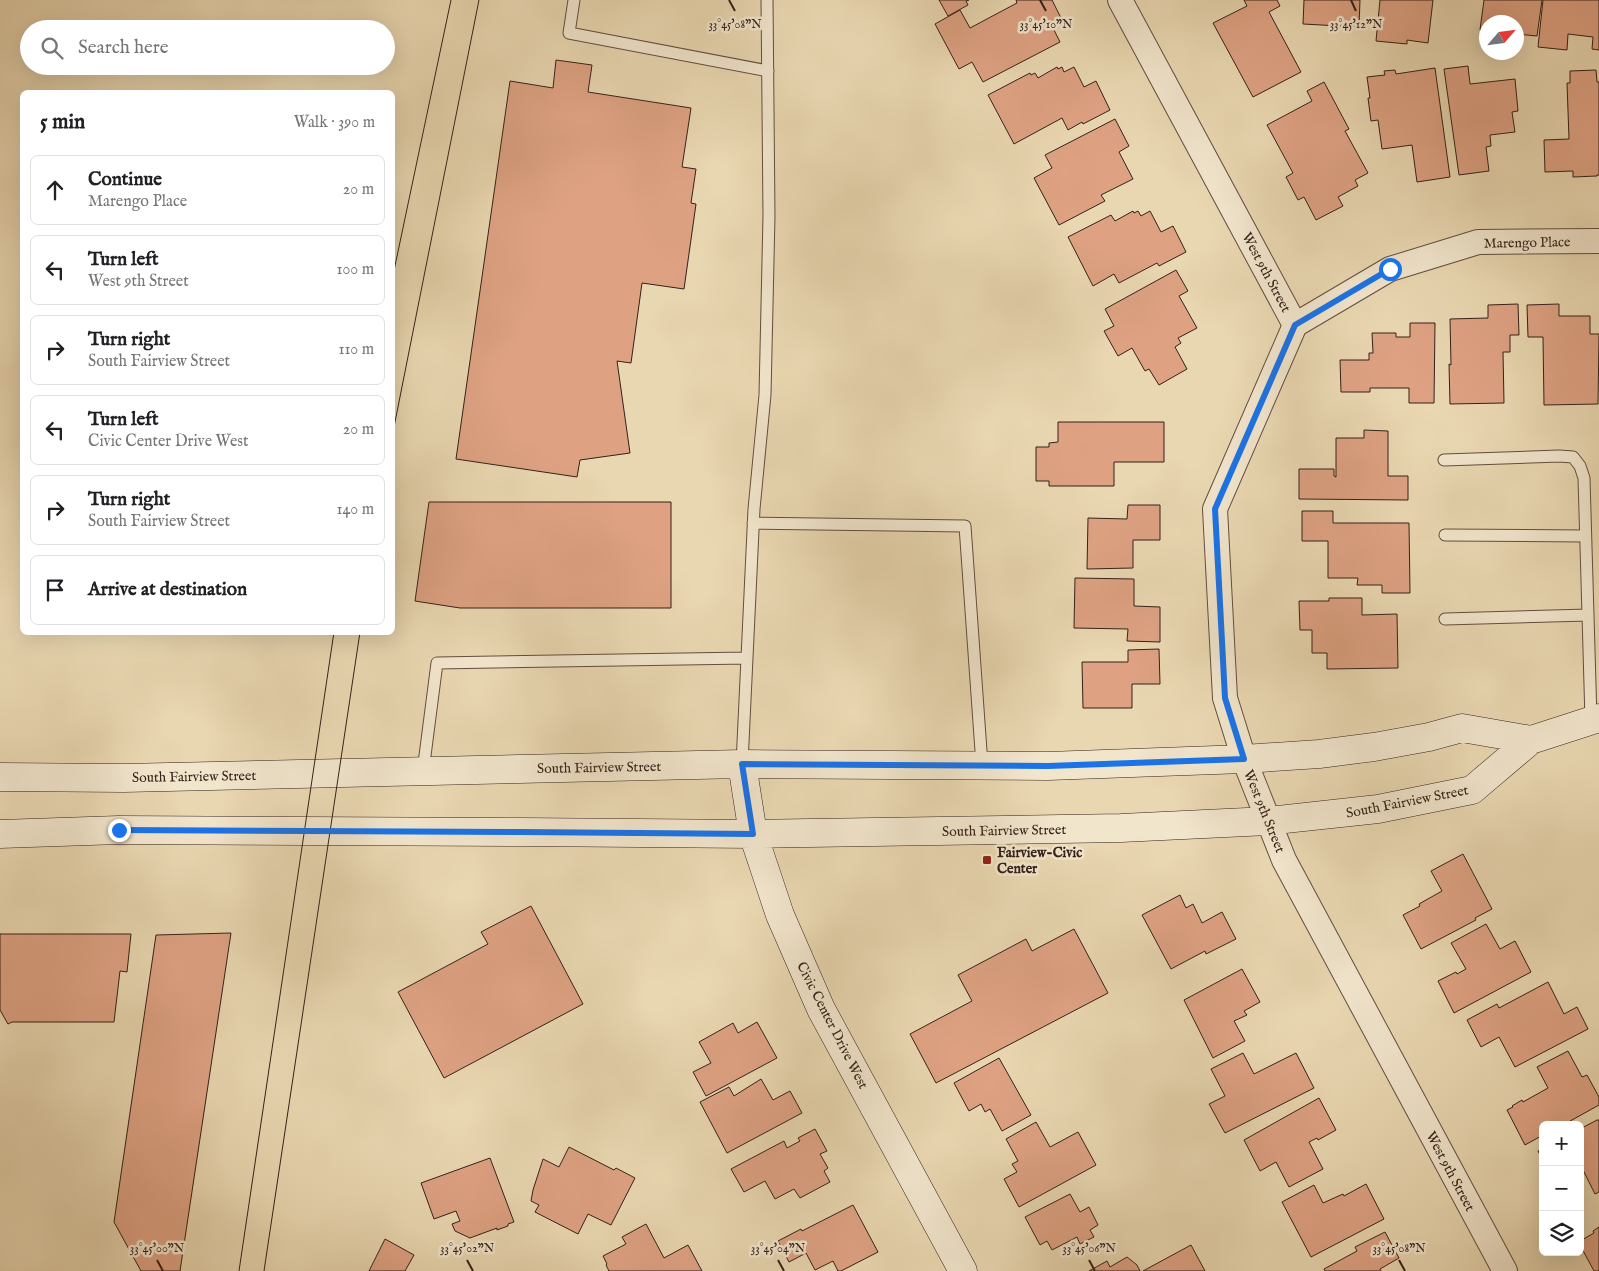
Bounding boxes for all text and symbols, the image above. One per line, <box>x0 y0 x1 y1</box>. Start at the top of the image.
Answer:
north arrow <box>1479 15 1524 60</box>
text: 33°45'08"N <box>708 17 762 32</box>
text: 33°45'10"N <box>1020 17 1073 32</box>
text: 33°45'12"N <box>1330 17 1383 32</box>
search box <box>20 20 395 75</box>
icon: search <box>38 34 66 62</box>
text: Search here <box>78 36 169 60</box>
text: 5 min <box>40 109 85 136</box>
text: Walk · 390 m <box>294 113 375 133</box>
text: Continue <box>88 168 162 192</box>
icon: ahead <box>41 176 69 204</box>
text: 20 m <box>343 180 374 200</box>
text: Marengo Place <box>88 192 187 212</box>
street label: West 9th Street <box>1237 229 1295 316</box>
street label: Marengo Place <box>1483 233 1571 253</box>
text: Turn left <box>88 248 159 272</box>
icon: left <box>41 256 69 284</box>
route start <box>1379 258 1402 281</box>
text: 100 m <box>337 260 374 280</box>
text: West 9th Street <box>88 272 189 292</box>
text: Turn right <box>88 328 170 352</box>
icon: right <box>41 336 69 364</box>
text: 110 m <box>338 340 374 360</box>
text: South Fairview Street <box>88 352 230 372</box>
text: Turn left <box>88 408 159 432</box>
icon: left <box>41 416 69 444</box>
text: 20 m <box>343 420 374 440</box>
text: Civic Center Drive West <box>88 432 248 452</box>
text: Turn right <box>88 488 170 512</box>
icon: right <box>41 496 69 524</box>
text: 140 m <box>336 500 374 520</box>
text: South Fairview Street <box>88 512 230 532</box>
icon: arrive <box>41 576 69 604</box>
text: Arrive at destination <box>88 578 247 602</box>
street label: South Fairview Street <box>537 758 661 778</box>
street label: South Fairview Street <box>132 767 256 787</box>
street label: West 9th Street <box>1239 767 1289 856</box>
street label: South Fairview Street <box>1344 781 1470 823</box>
route end <box>108 819 131 842</box>
street label: South Fairview Street <box>942 821 1066 841</box>
place label: Fairview-Civic Center <box>997 844 1082 878</box>
marker: Fairview-Civic Center <box>981 854 993 866</box>
street label: Civic Center Drive West <box>792 959 872 1092</box>
map controls <box>1539 1121 1584 1256</box>
button: + <box>1539 1121 1584 1166</box>
street label: West 9th Street <box>1421 1128 1479 1215</box>
button: − <box>1539 1166 1584 1211</box>
button: layers <box>1539 1211 1584 1256</box>
text: 33°45'00"N <box>130 1241 185 1256</box>
text: 33°45'02"N <box>440 1241 495 1256</box>
text: 33°45'04"N <box>751 1241 806 1256</box>
text: 33°45'06"N <box>1062 1241 1116 1256</box>
text: 33°45'08"N <box>1372 1241 1426 1256</box>

